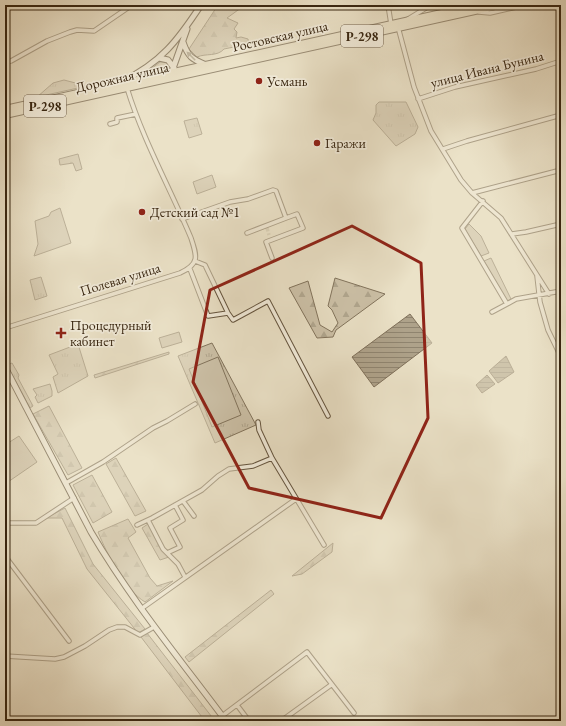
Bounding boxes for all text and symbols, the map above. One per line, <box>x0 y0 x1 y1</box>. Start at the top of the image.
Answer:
street label: Ростовская улица <box>230 16 330 56</box>
road number: Р-298 <box>341 25 383 47</box>
street label: улица Ивана Бунина <box>429 46 546 92</box>
one-way arrow <box>187 51 196 61</box>
street label: Дорожная улица <box>74 57 171 96</box>
place label: Усмань <box>266 72 308 90</box>
marker: Усмань <box>254 76 264 86</box>
road number: Р-298 <box>24 95 66 117</box>
place label: Гаражи <box>325 134 366 152</box>
marker: Гаражи <box>312 138 322 148</box>
place label: Детский сад №1 <box>150 203 240 221</box>
marker: Детский сад №1 <box>137 207 147 217</box>
street label: Полевая улица <box>77 258 163 300</box>
place label: Процедурный кабинет <box>70 316 152 350</box>
marker: Процедурный кабинет <box>55 327 67 339</box>

